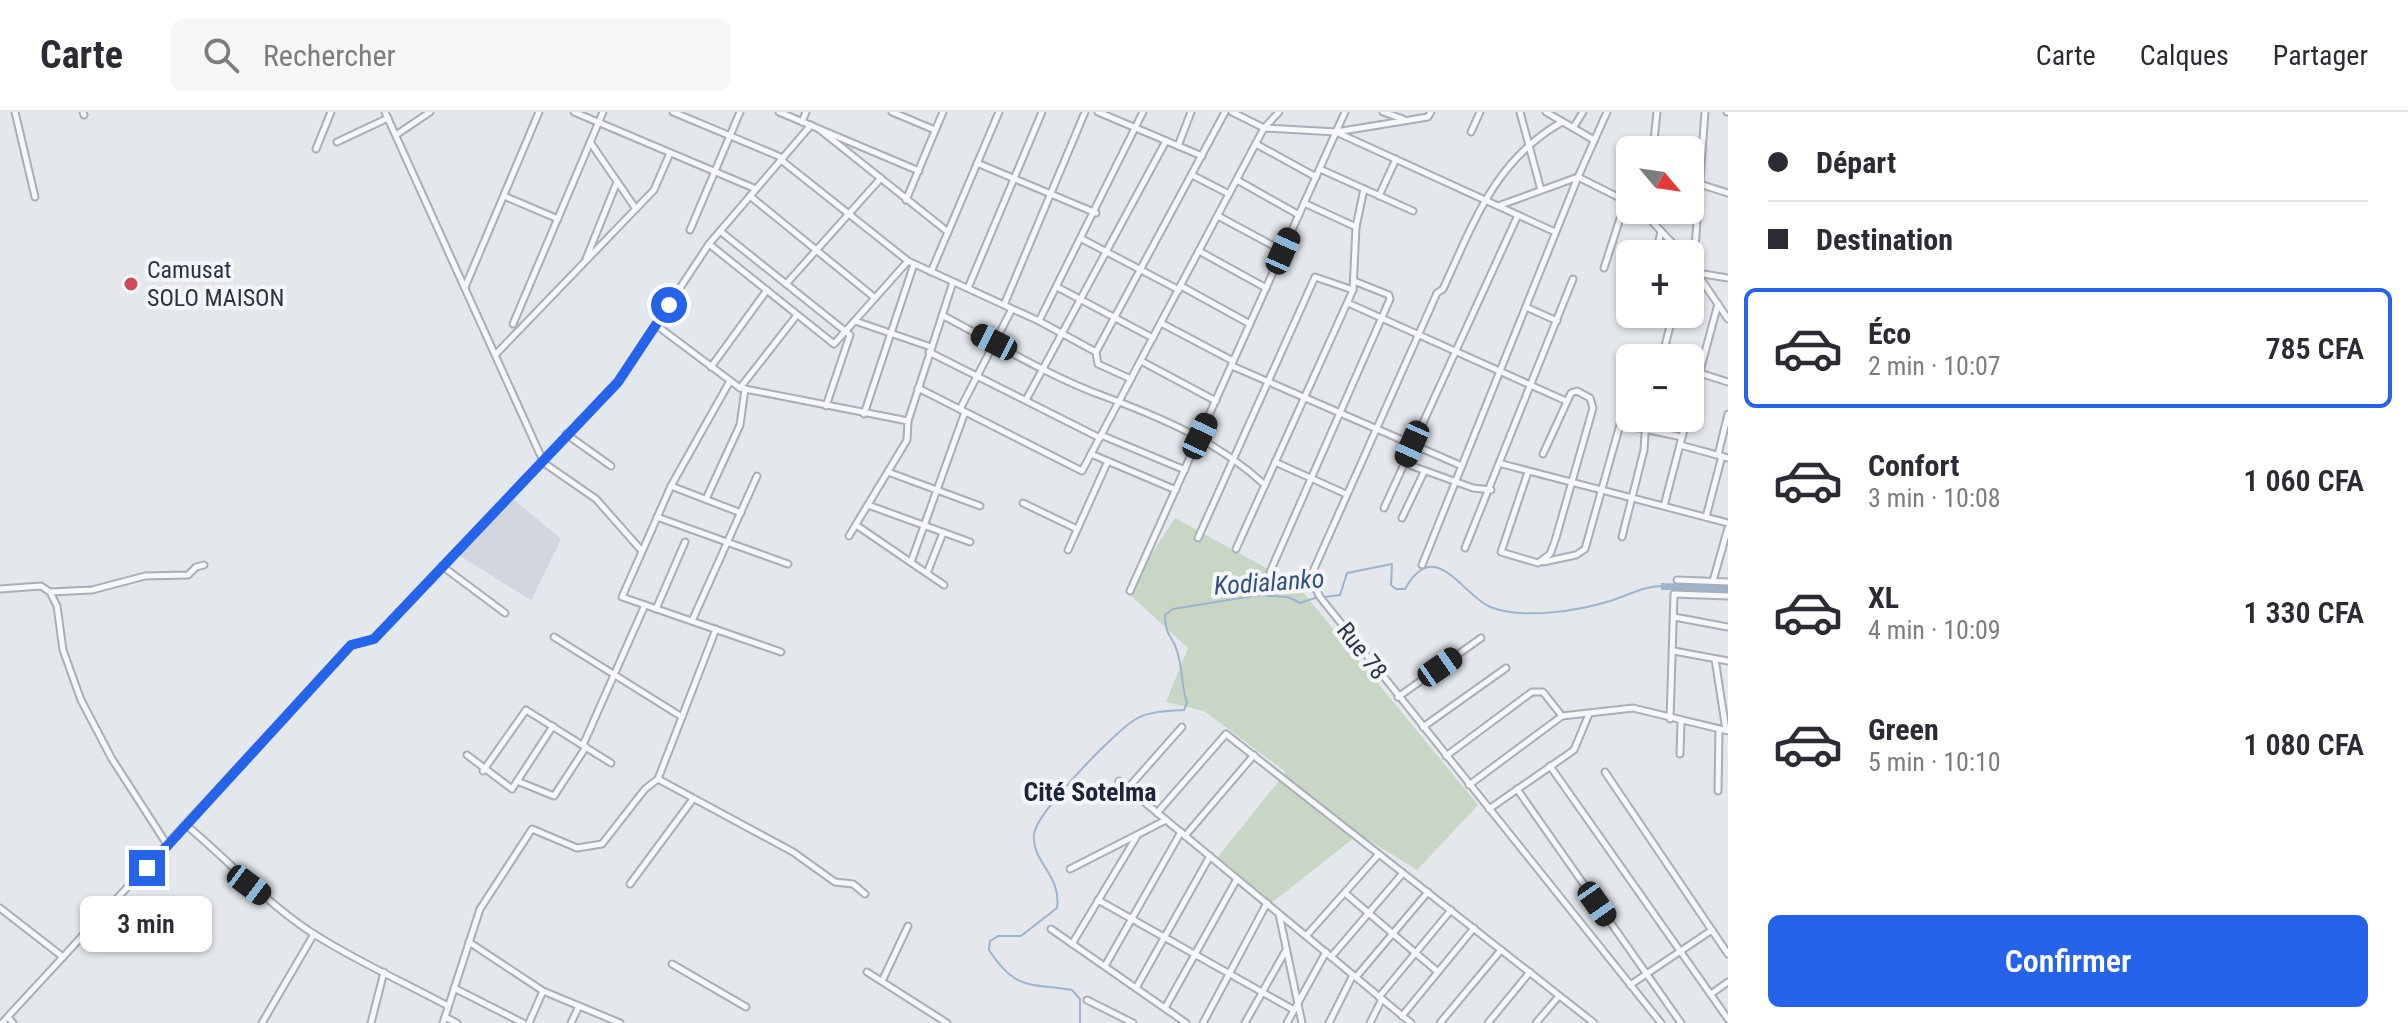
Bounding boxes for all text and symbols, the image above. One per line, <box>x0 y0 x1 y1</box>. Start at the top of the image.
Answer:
search box <box>171 19 731 91</box>
text: Carte <box>40 33 123 77</box>
icon: search <box>199 33 243 77</box>
text: Rechercher <box>263 38 396 73</box>
text: Carte <box>2036 39 2096 72</box>
text: Calques <box>2140 39 2229 72</box>
text: Partager <box>2273 39 2368 72</box>
north arrow <box>1616 136 1704 224</box>
map controls <box>1616 136 1704 432</box>
text: Départ <box>1816 145 1896 180</box>
text: Destination <box>1816 222 1953 257</box>
car <box>1262 224 1304 278</box>
button: + <box>1616 240 1704 328</box>
place label: Camusat SOLO MAISON <box>147 256 284 312</box>
marker: Camusat SOLO MAISON <box>122 275 140 293</box>
route start <box>651 287 687 323</box>
icon: car <box>1772 312 1844 384</box>
text: Éco <box>1868 316 1911 351</box>
car <box>967 320 1021 364</box>
text: 785 CFA <box>2265 331 2364 366</box>
button: − <box>1616 344 1704 432</box>
text: 2 min · 10:07 <box>1868 351 2001 381</box>
car <box>1179 409 1221 463</box>
car <box>1391 417 1433 471</box>
icon: car <box>1772 444 1844 516</box>
text: Confort <box>1868 448 1959 483</box>
text: 1 060 CFA <box>2243 463 2364 498</box>
text: 3 min · 10:08 <box>1868 483 2001 513</box>
water label: Kodialanko <box>1213 563 1325 601</box>
icon: car <box>1772 576 1844 648</box>
text: XL <box>1868 580 1899 615</box>
text: 1 330 CFA <box>2243 595 2364 630</box>
text: 4 min · 10:09 <box>1868 615 2001 645</box>
street label: Rue 78 <box>1331 617 1393 685</box>
car <box>1413 643 1467 691</box>
icon: car <box>1772 708 1844 780</box>
text: Green <box>1868 712 1939 747</box>
text: 1 080 CFA <box>2243 727 2364 762</box>
text: 5 min · 10:10 <box>1868 747 2001 777</box>
district label: Cité Sotelma <box>1023 777 1157 807</box>
route end <box>129 850 165 886</box>
car <box>223 861 275 909</box>
car <box>1573 877 1621 931</box>
callout: 3 min <box>81 896 213 952</box>
text: 3 min <box>117 909 175 939</box>
button: Confirmer <box>1768 915 2368 1007</box>

